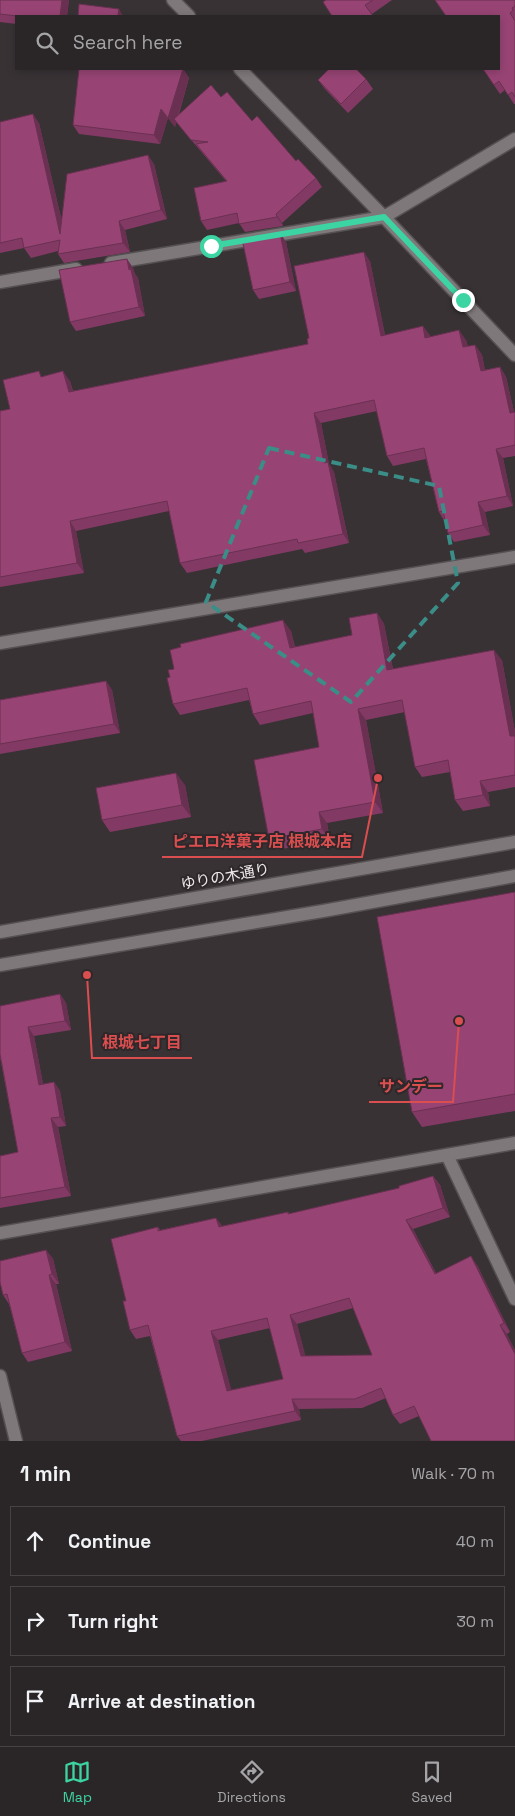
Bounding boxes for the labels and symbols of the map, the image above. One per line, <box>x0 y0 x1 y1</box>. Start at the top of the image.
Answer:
route start <box>200 235 223 258</box>
route end <box>452 289 475 312</box>
callout: ピエロ洋菓子店 根城本店 <box>162 826 362 857</box>
text: ピエロ洋菓子店 根城本店 <box>172 831 352 852</box>
street label: ゆりの木通り <box>179 859 271 893</box>
callout: 根城七丁目 <box>92 1027 192 1058</box>
text: 根城七丁目 <box>102 1032 182 1053</box>
callout: サンデー <box>369 1071 453 1102</box>
text: サンデー <box>379 1076 443 1097</box>

